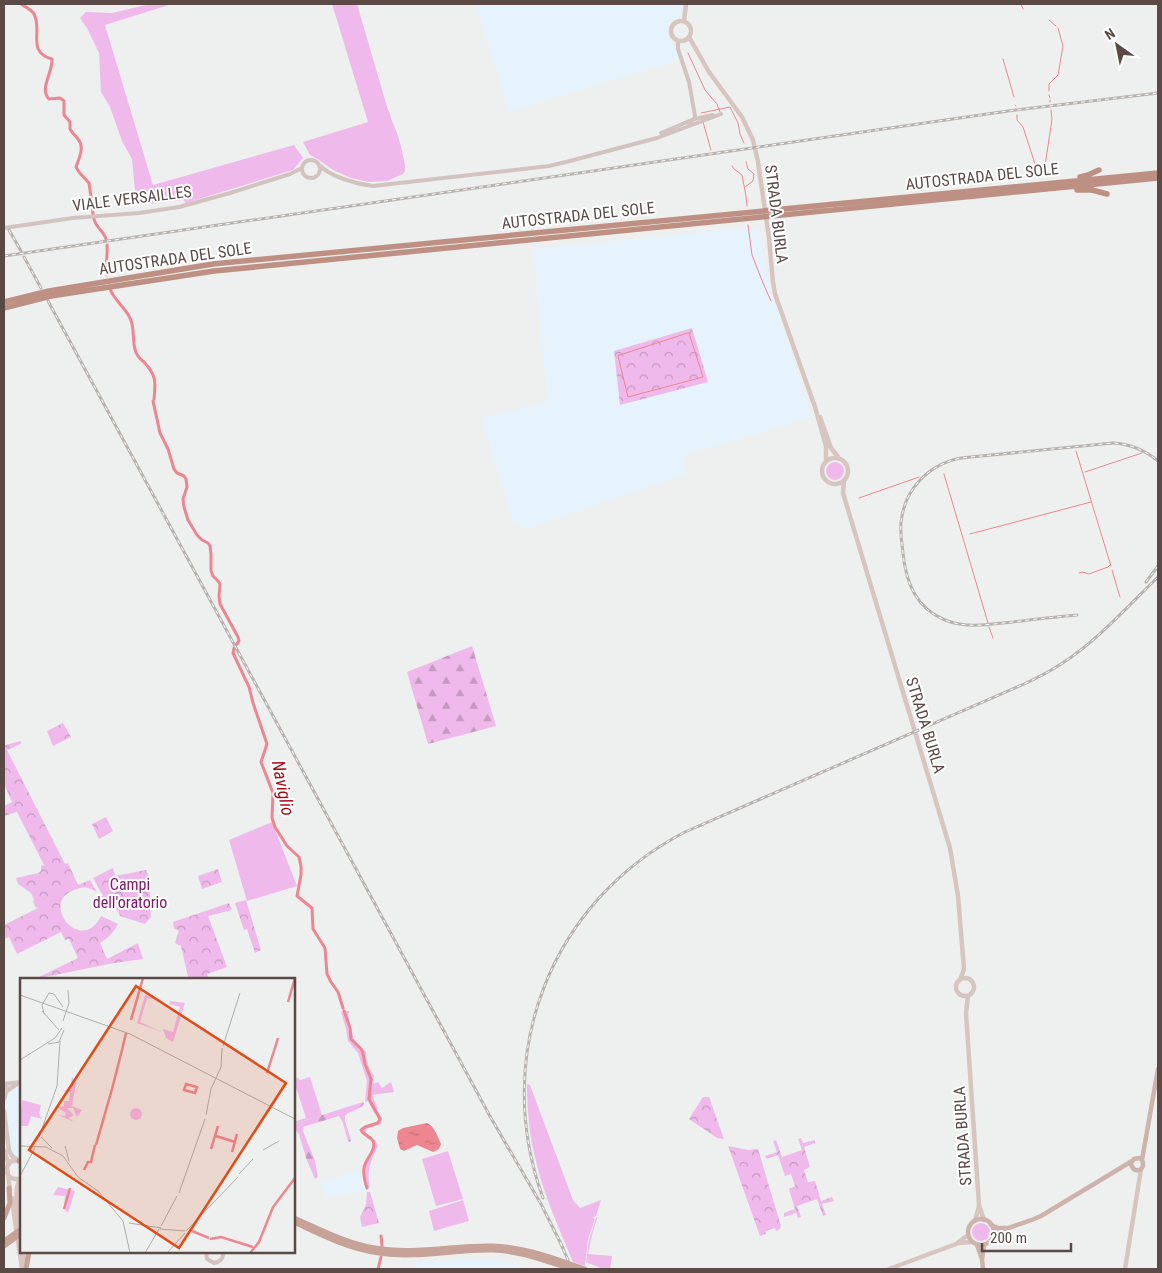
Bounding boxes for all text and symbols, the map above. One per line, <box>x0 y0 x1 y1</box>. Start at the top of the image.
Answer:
north arrow <box>1092 20 1142 70</box>
text: N <box>1102 25 1118 43</box>
street label: AUTOSTRADA DEL SOLE <box>905 159 1060 194</box>
street label: STRADA BURLA <box>761 164 792 265</box>
street label: VIALE VERSAILLES <box>71 182 193 215</box>
street label: AUTOSTRADA DEL SOLE <box>501 198 656 233</box>
street label: AUTOSTRADA DEL SOLE <box>98 238 253 279</box>
street label: STRADA BURLA <box>902 675 949 775</box>
water label: Naviglio <box>268 758 299 817</box>
park label: Campi dell'oratorio <box>93 875 167 912</box>
inset map <box>20 978 295 1253</box>
street label: STRADA BURLA <box>950 1086 975 1186</box>
scale bar <box>982 1220 1071 1252</box>
text: 200 m <box>990 1229 1027 1247</box>

